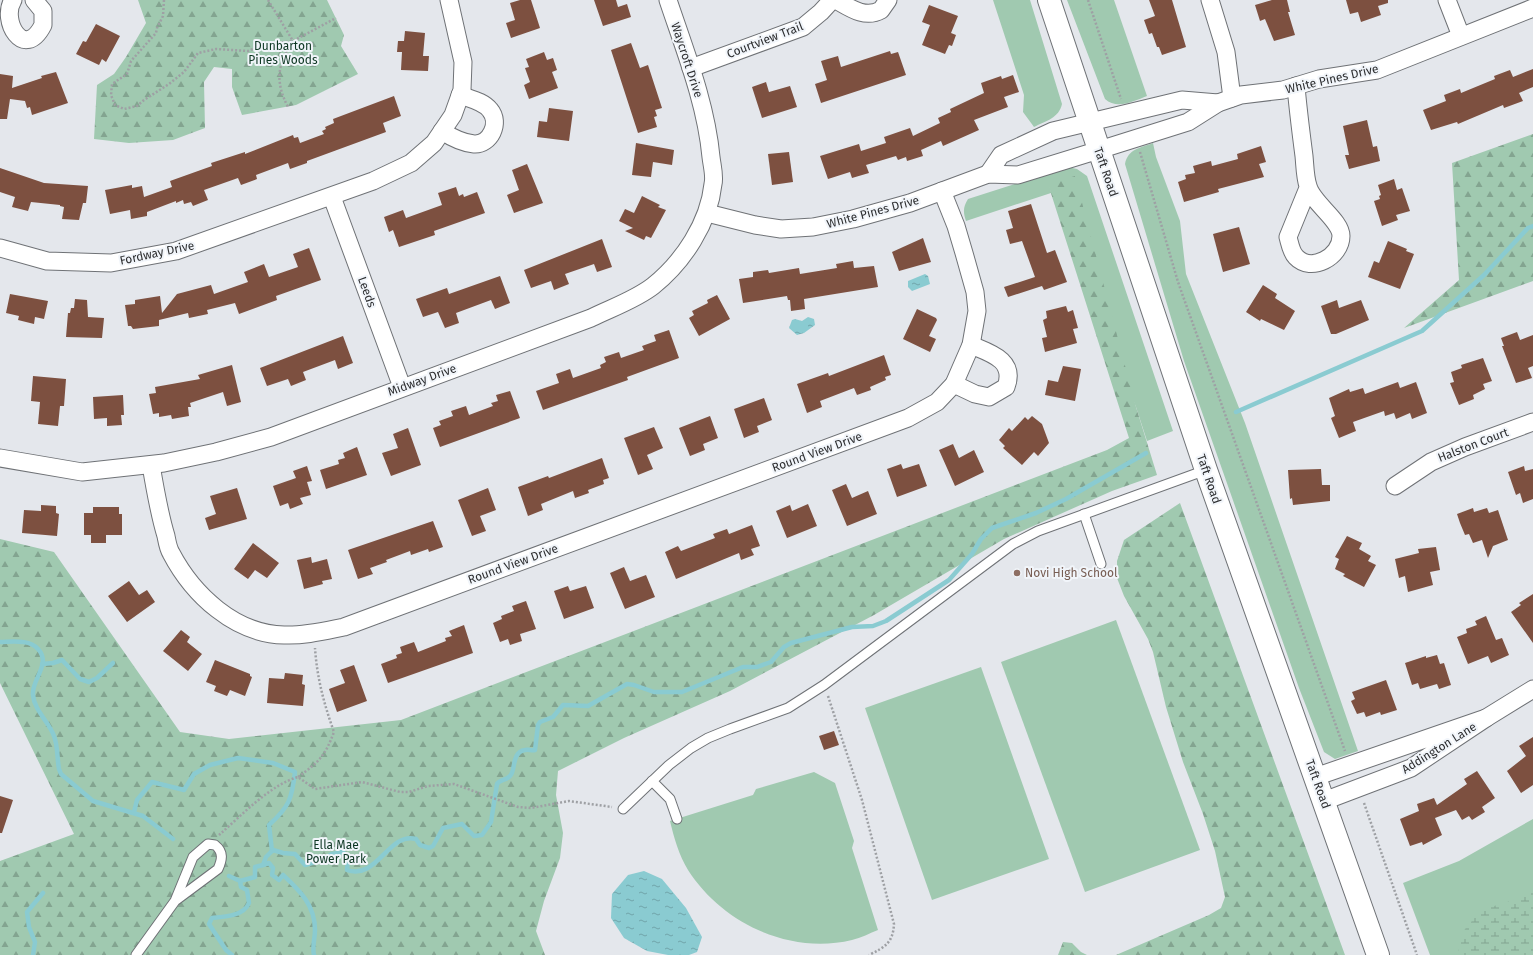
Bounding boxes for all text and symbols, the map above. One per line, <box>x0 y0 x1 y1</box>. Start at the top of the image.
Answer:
street label: Courtview Trail <box>725 19 806 61</box>
street label: Waycroft Drive <box>668 21 706 99</box>
park label: Dunbarton Pines Woods <box>248 39 318 67</box>
street label: White Pines Drive <box>1284 61 1380 97</box>
street label: Taft Road <box>1091 145 1121 199</box>
street label: White Pines Drive <box>825 193 921 231</box>
street label: Fordway Drive <box>118 238 196 268</box>
street label: Leeds <box>355 275 379 310</box>
street label: Midway Drive <box>386 361 458 399</box>
street label: Halston Court <box>1436 425 1511 465</box>
street label: Round View Drive <box>770 429 864 475</box>
street label: Taft Road <box>1194 452 1224 506</box>
street label: Round View Drive <box>466 541 560 587</box>
place label: Novi High School <box>1025 566 1118 580</box>
marker: Novi High School <box>1012 568 1022 578</box>
street label: Addington Lane <box>1399 719 1479 777</box>
street label: Taft Road <box>1303 757 1333 811</box>
park label: Ella Mae Power Park <box>306 838 367 866</box>

